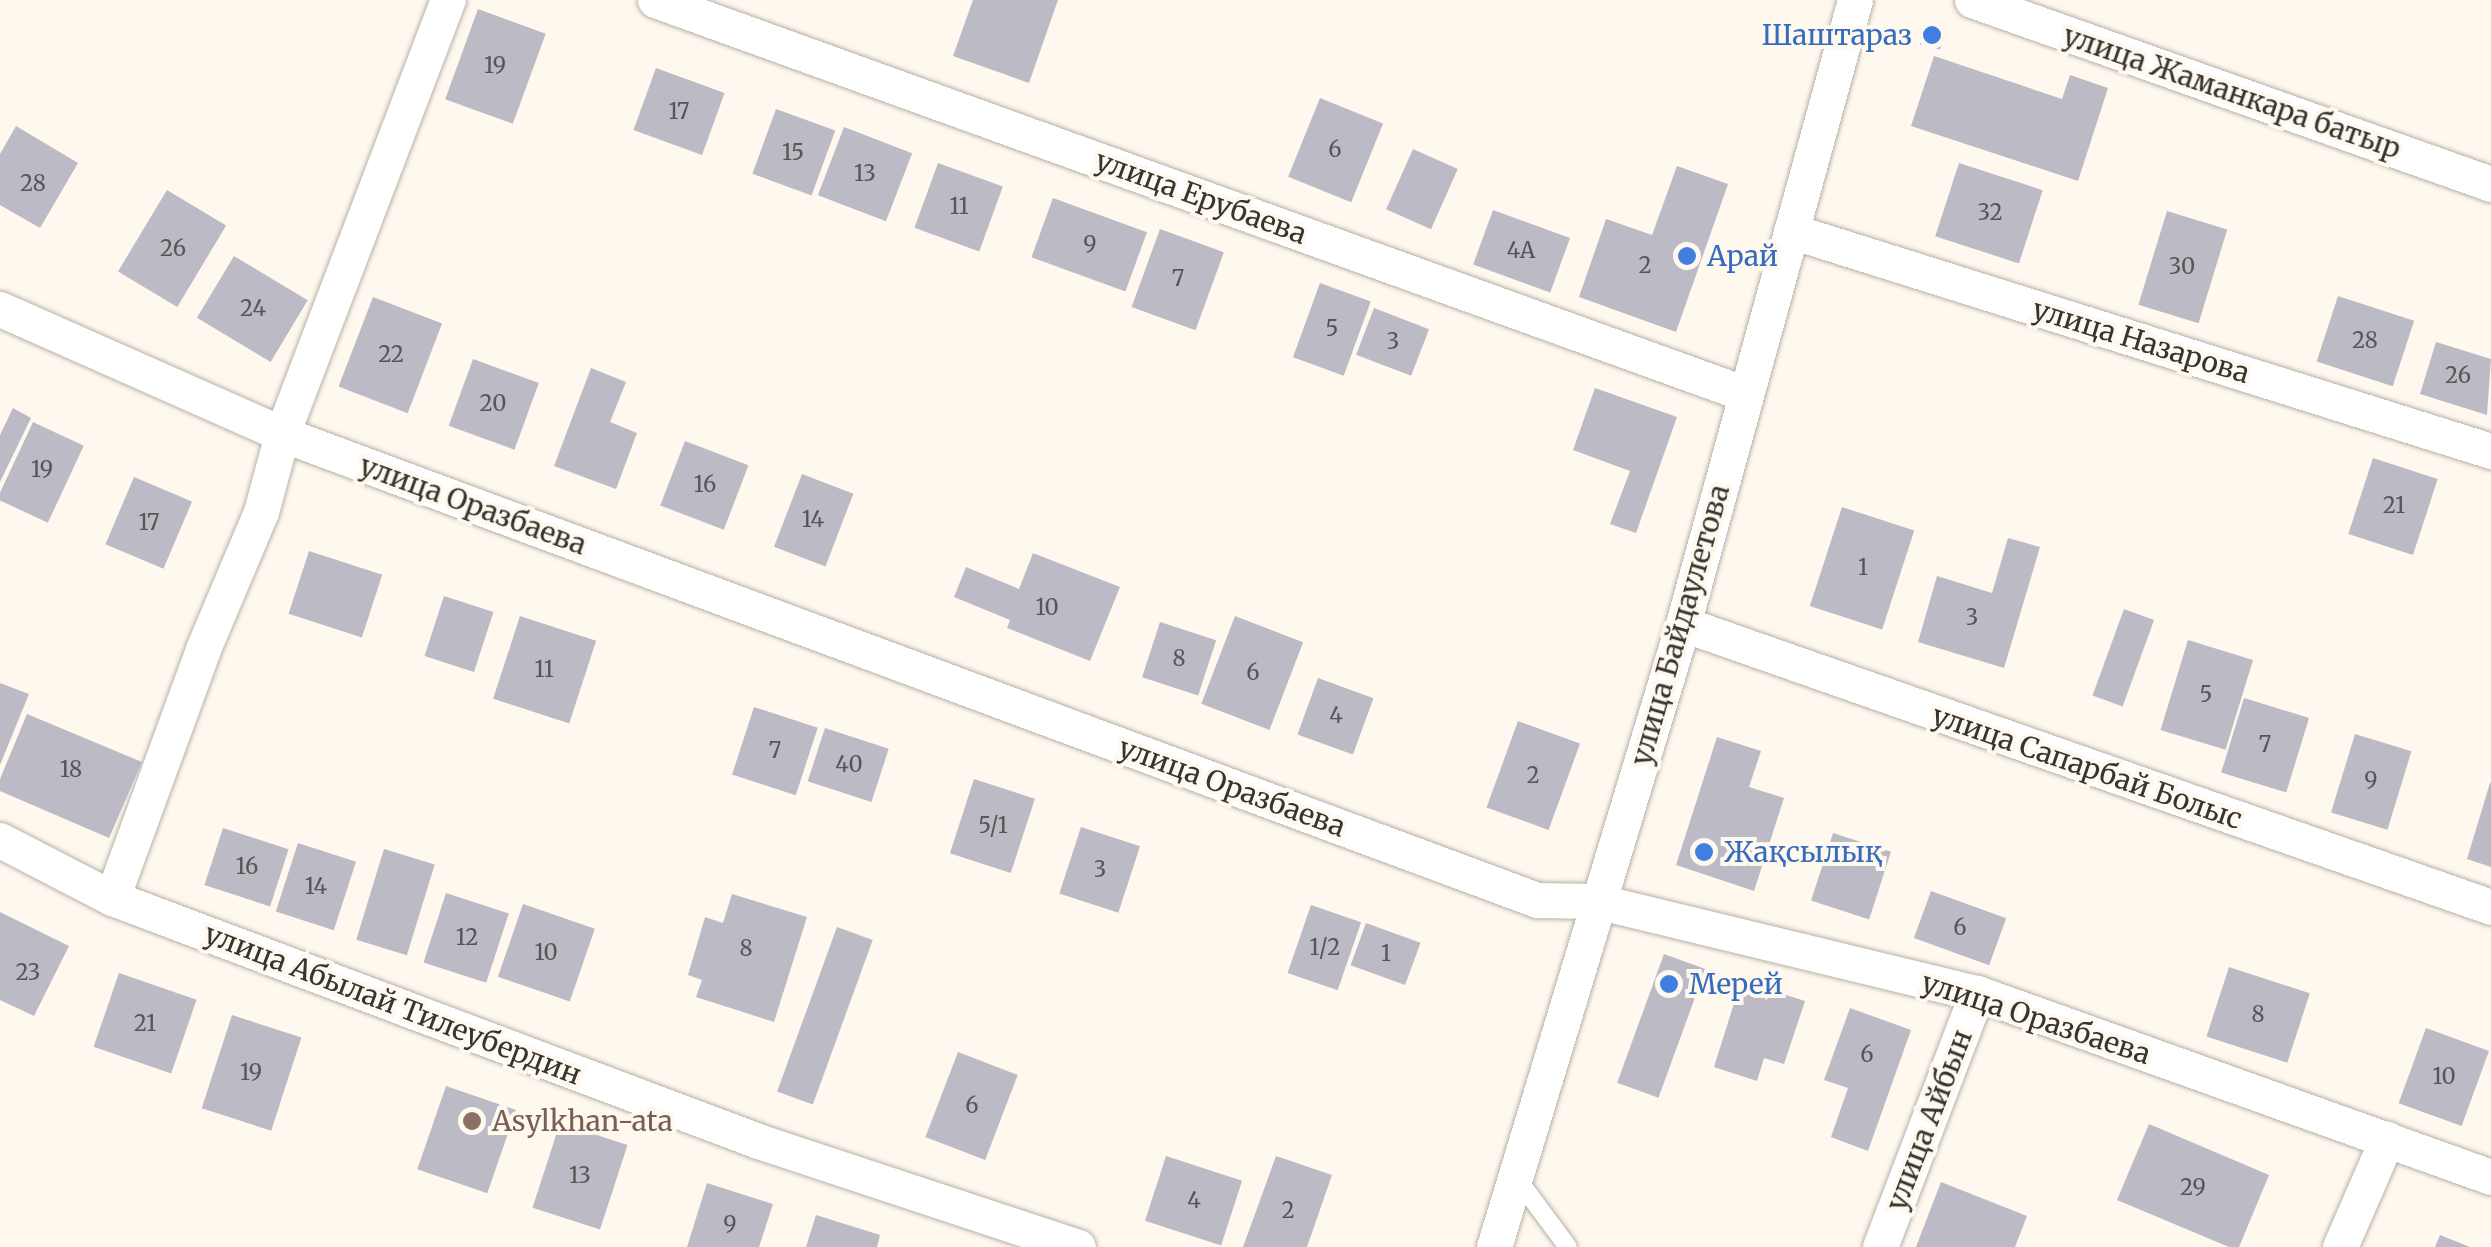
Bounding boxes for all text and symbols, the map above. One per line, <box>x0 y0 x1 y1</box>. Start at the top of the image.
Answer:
place label: Шаштараз <box>1761 18 1912 52</box>
street label: улица Жаманкара батыр <box>2059 18 2405 166</box>
marker: Шаштараз <box>1921 24 1943 46</box>
house number: 19 <box>484 53 506 79</box>
house number: 17 <box>668 99 690 125</box>
house number: 6 <box>1328 137 1342 163</box>
house number: 15 <box>782 140 804 166</box>
street label: улица Ерубаева <box>1091 143 1311 251</box>
house number: 13 <box>854 161 876 187</box>
house number: 28 <box>20 171 46 197</box>
house number: 11 <box>949 194 969 220</box>
house number: 32 <box>1978 200 2002 226</box>
house number: 9 <box>1083 232 1097 258</box>
house number: 26 <box>160 236 186 262</box>
house number: 4А <box>1507 238 1535 264</box>
place label: Арай <box>1707 239 1778 273</box>
marker: Арай <box>1676 245 1698 267</box>
house number: 2 <box>1638 253 1652 279</box>
house number: 30 <box>2169 254 2195 280</box>
house number: 7 <box>1172 266 1184 292</box>
street label: улица Назарова <box>2028 292 2254 390</box>
house number: 24 <box>240 296 266 322</box>
house number: 5 <box>1326 316 1338 342</box>
house number: 28 <box>2352 328 2378 354</box>
house number: 3 <box>1387 329 1399 355</box>
house number: 22 <box>378 342 404 368</box>
house number: 26 <box>2445 363 2471 389</box>
house number: 20 <box>480 391 506 417</box>
street label: улица Оразбаева <box>355 448 591 562</box>
house number: 19 <box>31 457 53 483</box>
house number: 16 <box>694 472 716 498</box>
street label: улица Байдаулетова <box>1624 481 1736 769</box>
house number: 21 <box>2383 493 2405 519</box>
house number: 14 <box>802 507 824 533</box>
house number: 17 <box>138 510 160 536</box>
house number: 1 <box>1858 555 1868 581</box>
house number: 10 <box>1035 595 1059 621</box>
house number: 3 <box>1966 605 1978 631</box>
house number: 8 <box>1172 646 1186 672</box>
house number: 11 <box>534 657 554 683</box>
house number: 6 <box>1246 660 1260 686</box>
house number: 5 <box>2200 682 2212 708</box>
street label: улица Cапарбай Болыс <box>1928 698 2246 836</box>
house number: 4 <box>1329 703 1343 729</box>
street label: улица Оразбаева <box>1114 730 1350 844</box>
house number: 7 <box>2259 732 2271 758</box>
house number: 7 <box>769 738 781 764</box>
house number: 40 <box>835 752 863 778</box>
house number: 18 <box>60 757 82 783</box>
house number: 2 <box>1526 763 1540 789</box>
house number: 9 <box>2364 768 2378 794</box>
house number: 5/1 <box>978 813 1008 839</box>
place label: Жақсылық <box>1724 835 1882 869</box>
marker: Жақсылық <box>1693 841 1715 863</box>
house number: 16 <box>236 854 258 880</box>
house number: 3 <box>1094 857 1106 883</box>
house number: 14 <box>305 874 327 900</box>
house number: 6 <box>1953 915 1967 941</box>
street label: улица Абылай Тилеубердин <box>200 917 586 1091</box>
house number: 12 <box>456 925 478 951</box>
house number: 1/2 <box>1310 935 1340 961</box>
house number: 8 <box>739 936 753 962</box>
house number: 10 <box>534 940 558 966</box>
house number: 1 <box>1381 941 1391 967</box>
house number: 23 <box>16 960 40 986</box>
street label: улица Оразбаева <box>1917 965 2155 1071</box>
place label: Мерей <box>1689 967 1783 1001</box>
marker: Мерей <box>1658 973 1680 995</box>
house number: 8 <box>2251 1002 2265 1028</box>
house number: 21 <box>134 1011 156 1037</box>
street label: улица Айбын <box>1879 1025 1979 1215</box>
house number: 6 <box>1860 1042 1874 1068</box>
house number: 19 <box>240 1060 262 1086</box>
house number: 10 <box>2432 1064 2456 1090</box>
house number: 6 <box>965 1093 979 1119</box>
place label: Asylkhan-ata <box>492 1104 673 1138</box>
marker: Asylkhan-ata <box>461 1110 483 1132</box>
house number: 13 <box>569 1163 591 1189</box>
house number: 29 <box>2180 1175 2206 1201</box>
house number: 4 <box>1187 1188 1201 1214</box>
house number: 2 <box>1281 1198 1295 1224</box>
house number: 9 <box>723 1212 737 1238</box>

